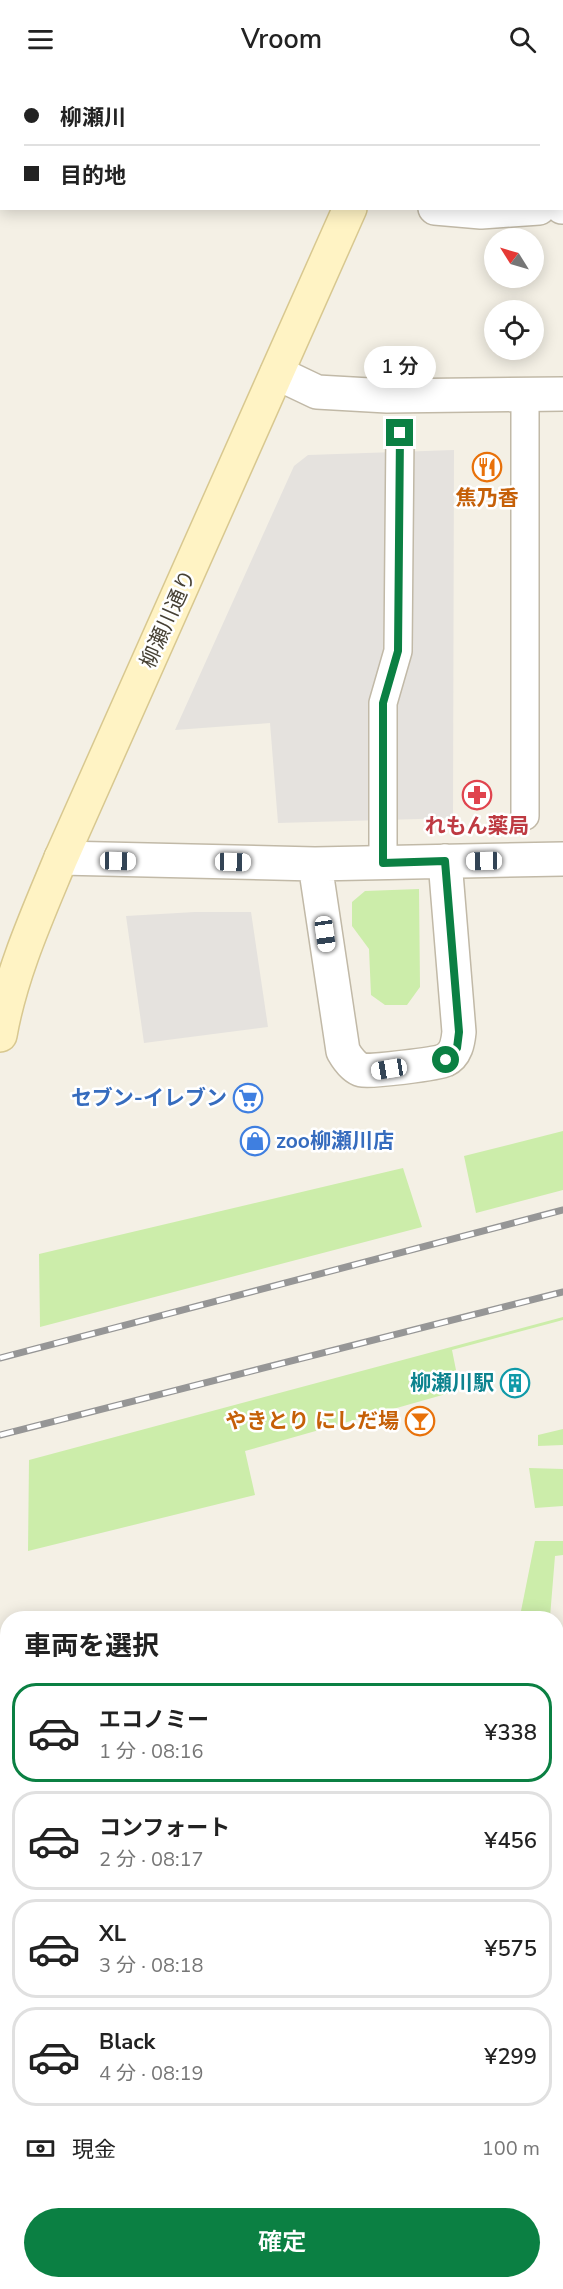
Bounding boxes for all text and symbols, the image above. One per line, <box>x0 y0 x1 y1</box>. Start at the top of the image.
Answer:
text: Vroom <box>241 21 322 58</box>
icon: menu <box>24 23 57 56</box>
icon: search <box>506 23 539 56</box>
text: 柳瀬川 <box>60 103 126 133</box>
text: 目的地 <box>60 161 126 191</box>
north arrow <box>484 228 544 288</box>
map controls <box>484 228 544 360</box>
button: locate <box>484 300 544 360</box>
callout: 1 分 <box>364 346 436 388</box>
text: 1 分 <box>381 353 419 380</box>
route end <box>386 419 413 446</box>
restaurant icon: 焦乃香 <box>471 451 503 483</box>
place label: 焦乃香 <box>456 484 519 512</box>
street label: 柳瀬川通り <box>134 565 202 673</box>
pharmacy icon: れもん薬局 <box>461 779 493 811</box>
place label: れもん薬局 <box>425 812 530 840</box>
car <box>100 852 136 870</box>
car <box>466 852 502 870</box>
car <box>215 853 251 871</box>
car <box>314 915 336 953</box>
route start <box>432 1046 459 1073</box>
car <box>370 1057 408 1081</box>
supermarket icon: セブン-イレブン <box>232 1082 264 1114</box>
place label: セブン-イレブン <box>71 1084 227 1112</box>
shop icon: zoo柳瀬川店 <box>239 1125 271 1157</box>
place label: zoo柳瀬川店 <box>276 1127 394 1155</box>
building icon: 柳瀬川駅 <box>499 1367 531 1399</box>
place label: 柳瀬川駅 <box>410 1369 494 1397</box>
bar icon: やきとり にしだ場 <box>404 1405 436 1437</box>
place label: やきとり にしだ場 <box>225 1407 399 1435</box>
text: 車両を選択 <box>24 1628 159 1665</box>
text: エコノミー <box>99 1705 209 1735</box>
icon: car <box>27 1706 81 1760</box>
text: ¥338 <box>484 1718 537 1748</box>
text: 1 分 · 08:16 <box>99 1738 204 1765</box>
text: コンフォート <box>99 1813 230 1843</box>
icon: car <box>27 1814 81 1868</box>
text: ¥456 <box>484 1826 537 1856</box>
text: 2 分 · 08:17 <box>99 1846 204 1873</box>
text: XL <box>99 1919 126 1949</box>
icon: car <box>27 1922 81 1976</box>
text: ¥575 <box>484 1934 537 1964</box>
text: 3 分 · 08:18 <box>99 1952 204 1979</box>
text: Black <box>99 2027 155 2057</box>
icon: car <box>27 2030 81 2084</box>
text: ¥299 <box>484 2042 537 2072</box>
text: 4 分 · 08:19 <box>99 2060 204 2087</box>
icon: cash <box>24 2132 57 2165</box>
text: 現金 <box>72 2135 116 2165</box>
text: 100 m <box>482 2135 540 2162</box>
button: 確定 <box>24 2208 540 2277</box>

